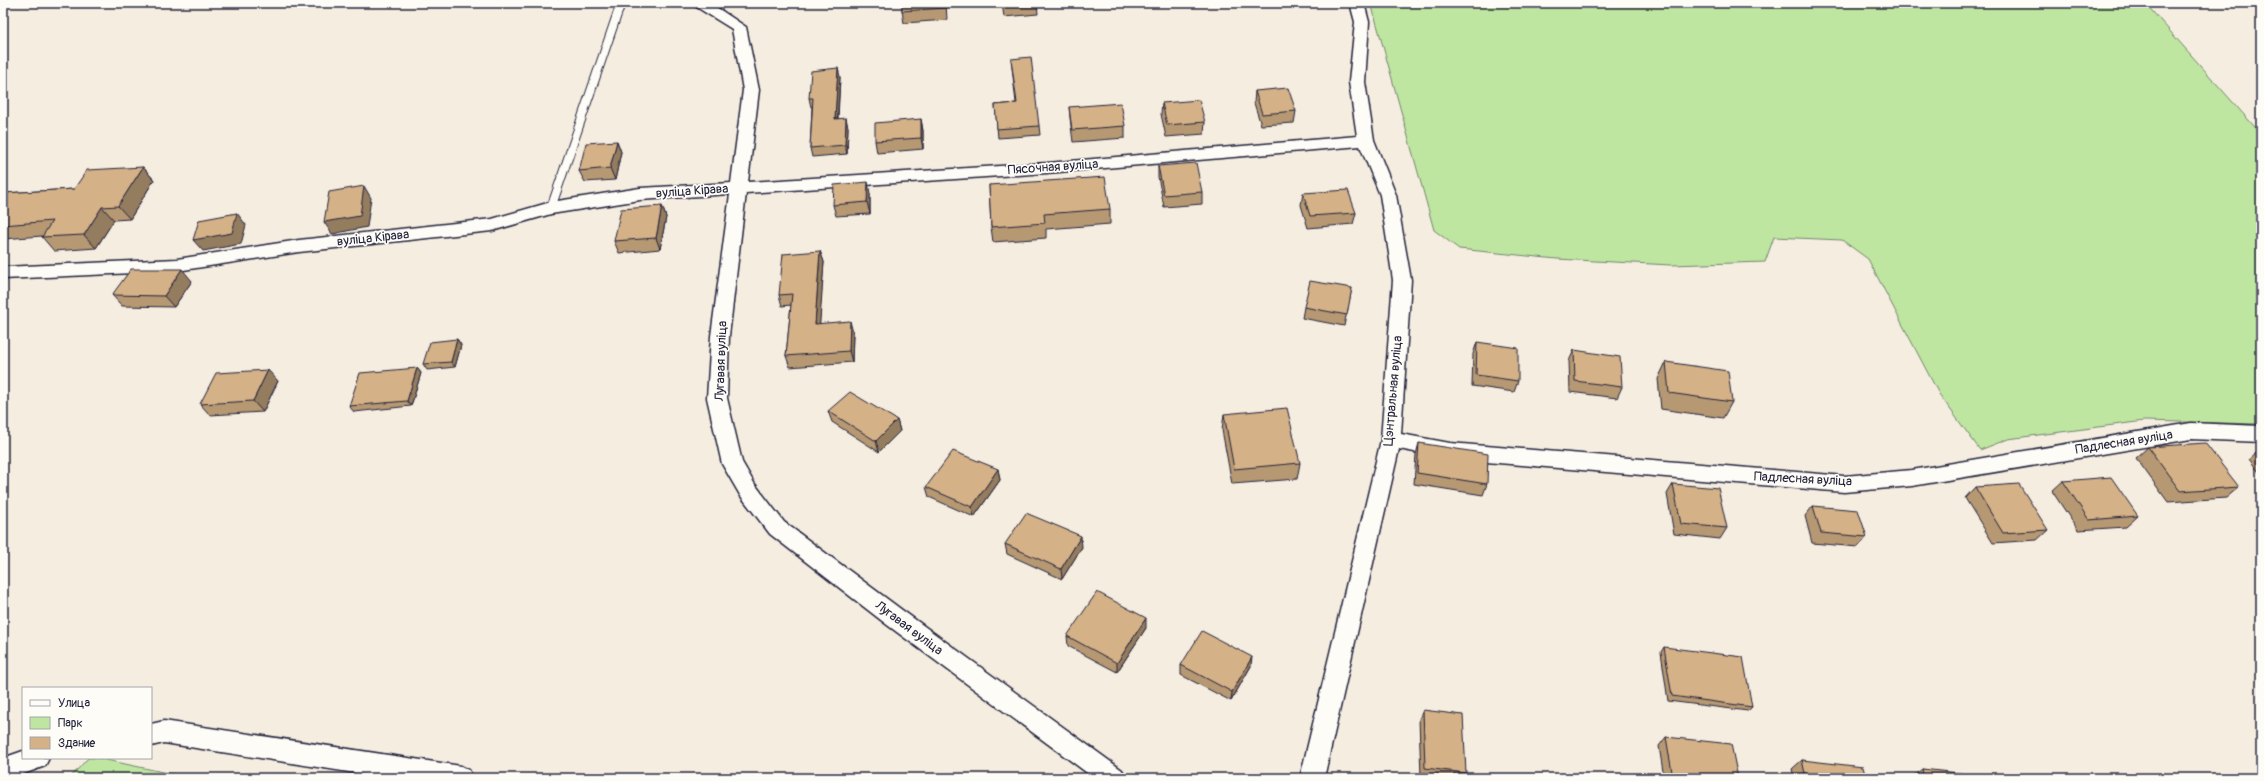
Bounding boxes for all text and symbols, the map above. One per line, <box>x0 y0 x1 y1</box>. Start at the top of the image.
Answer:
street label: Пясочная вуліца <box>1007 156 1099 178</box>
street label: вуліца Кірава <box>655 180 729 202</box>
street label: вуліца Кірава <box>336 226 410 250</box>
street label: Лугавая вуліца <box>712 320 730 403</box>
street label: Цэнтральная вуліца <box>1380 335 1406 447</box>
street label: Падлесная вуліца <box>2074 426 2174 458</box>
street label: Падлесная вуліца <box>1754 468 1852 490</box>
street label: Лугавая вуліца <box>871 597 946 659</box>
legend <box>22 687 152 759</box>
text: Улица <box>58 696 90 711</box>
text: Парк <box>58 716 83 731</box>
text: Здание <box>58 736 95 751</box>

